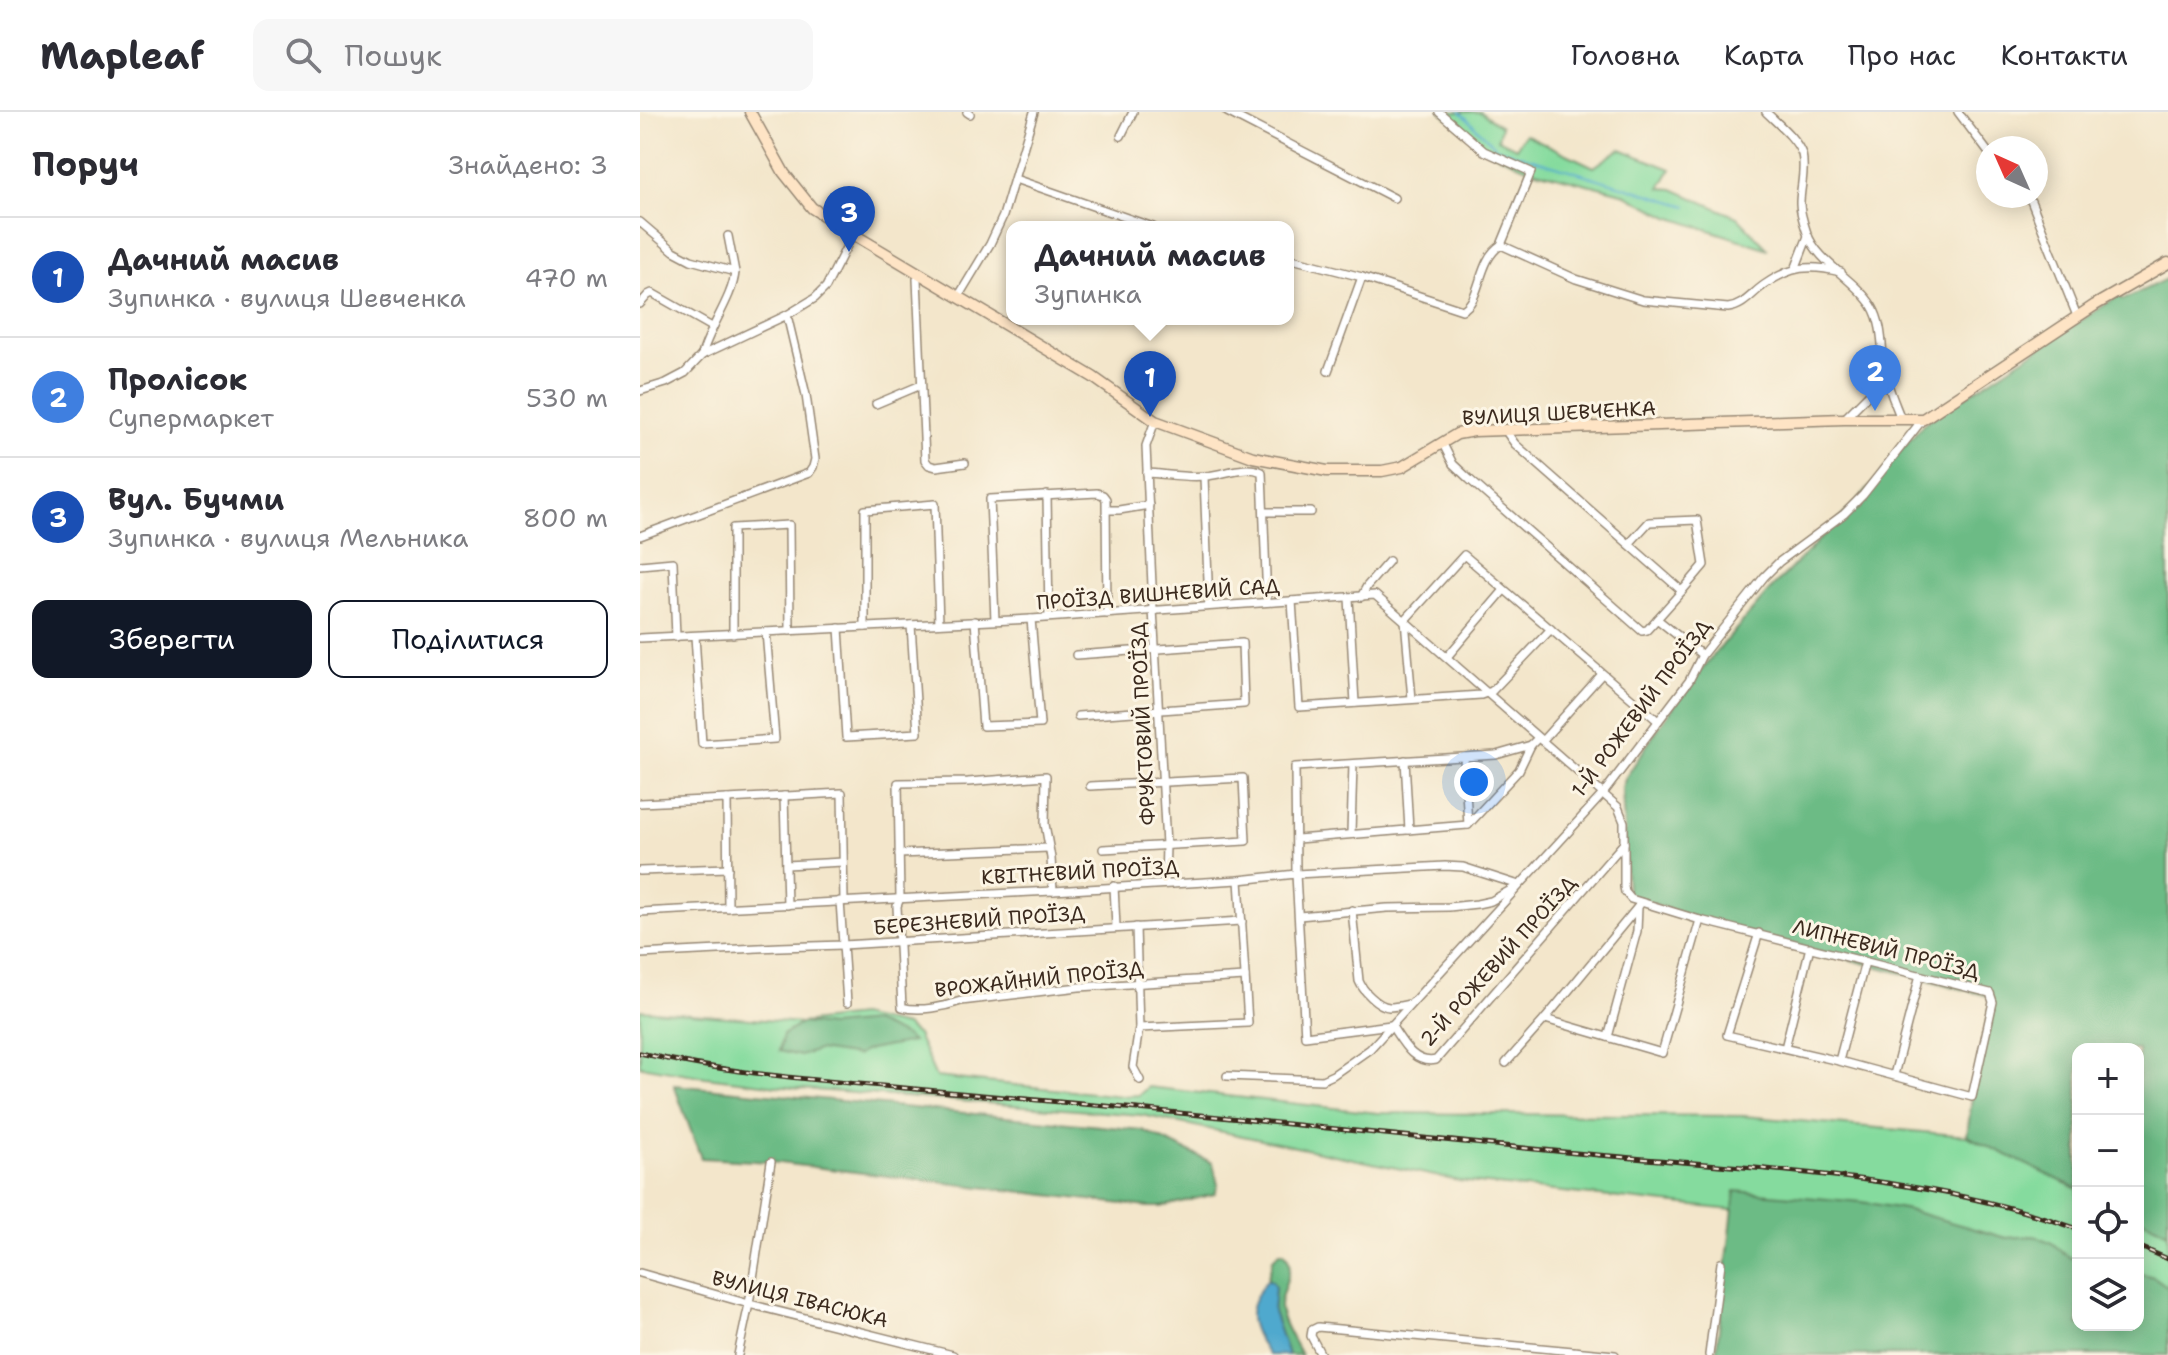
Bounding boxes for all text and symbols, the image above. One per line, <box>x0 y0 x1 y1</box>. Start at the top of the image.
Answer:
search box <box>253 19 813 91</box>
text: Mapleaf <box>40 30 205 81</box>
icon: search <box>281 33 325 77</box>
text: Пошук <box>345 35 442 76</box>
text: Головна <box>1570 36 1680 74</box>
text: Карта <box>1724 36 1804 74</box>
text: Про нас <box>1848 36 1956 74</box>
text: Контакти <box>2000 36 2128 74</box>
north arrow <box>1976 136 2048 208</box>
text: Поруч <box>32 141 139 187</box>
text: Знайдено: 3 <box>449 147 608 182</box>
pin: 3 <box>823 186 875 252</box>
popup <box>1006 221 1294 325</box>
text: Дачний масив <box>1035 235 1265 276</box>
text: Дачний масив <box>108 239 339 280</box>
text: 1 <box>52 260 64 295</box>
text: 470 m <box>525 260 608 295</box>
text: Зупинка <box>1035 276 1142 311</box>
text: Зупинка · вулиця Шевченка <box>108 280 466 315</box>
pin: 2 <box>1849 345 1901 411</box>
pin: 1 <box>1124 351 1176 417</box>
text: Пролісок <box>108 359 247 400</box>
text: 2 <box>49 380 67 415</box>
text: 530 m <box>526 380 608 415</box>
street label: ВУЛИЦЯ ШЕВЧЕНКА <box>1461 395 1657 431</box>
text: Супермаркет <box>108 400 274 435</box>
text: Вул. Бучми <box>108 479 284 520</box>
text: 3 <box>49 500 67 535</box>
text: 800 m <box>523 500 608 535</box>
text: Зупинка · вулиця Мельника <box>108 520 468 555</box>
street label: ПРОЇЗД ВИШНЕВИЙ САД <box>1036 573 1280 615</box>
button: Зберегти <box>32 600 312 678</box>
button: Поділитися <box>328 600 608 678</box>
street label: 1-Й РОЖЕВИЙ ПРОЇЗД <box>1566 614 1716 802</box>
street label: ФРУКТОВИЙ ПРОЇЗД <box>1125 622 1161 826</box>
your location <box>1454 762 1494 802</box>
street label: КВІТНЕВИЙ ПРОЇЗД <box>980 854 1180 890</box>
street label: 2-Й РОЖЕВИЙ ПРОЇЗД <box>1414 870 1582 1052</box>
street label: БЕРЕЗНЕВИЙ ПРОЇЗД <box>872 900 1086 940</box>
street label: ЛИПНЕВИЙ ПРОЇЗД <box>1790 913 1982 985</box>
street label: ВРОЖАЙНИЙ ПРОЇЗД <box>933 955 1145 1003</box>
map controls <box>2072 1043 2144 1331</box>
button: + <box>2072 1043 2144 1115</box>
button: − <box>2072 1115 2144 1187</box>
button: locate <box>2072 1187 2144 1259</box>
button: layers <box>2072 1259 2144 1331</box>
street label: ВУЛИЦЯ ІВАСЮКА <box>709 1265 891 1333</box>

